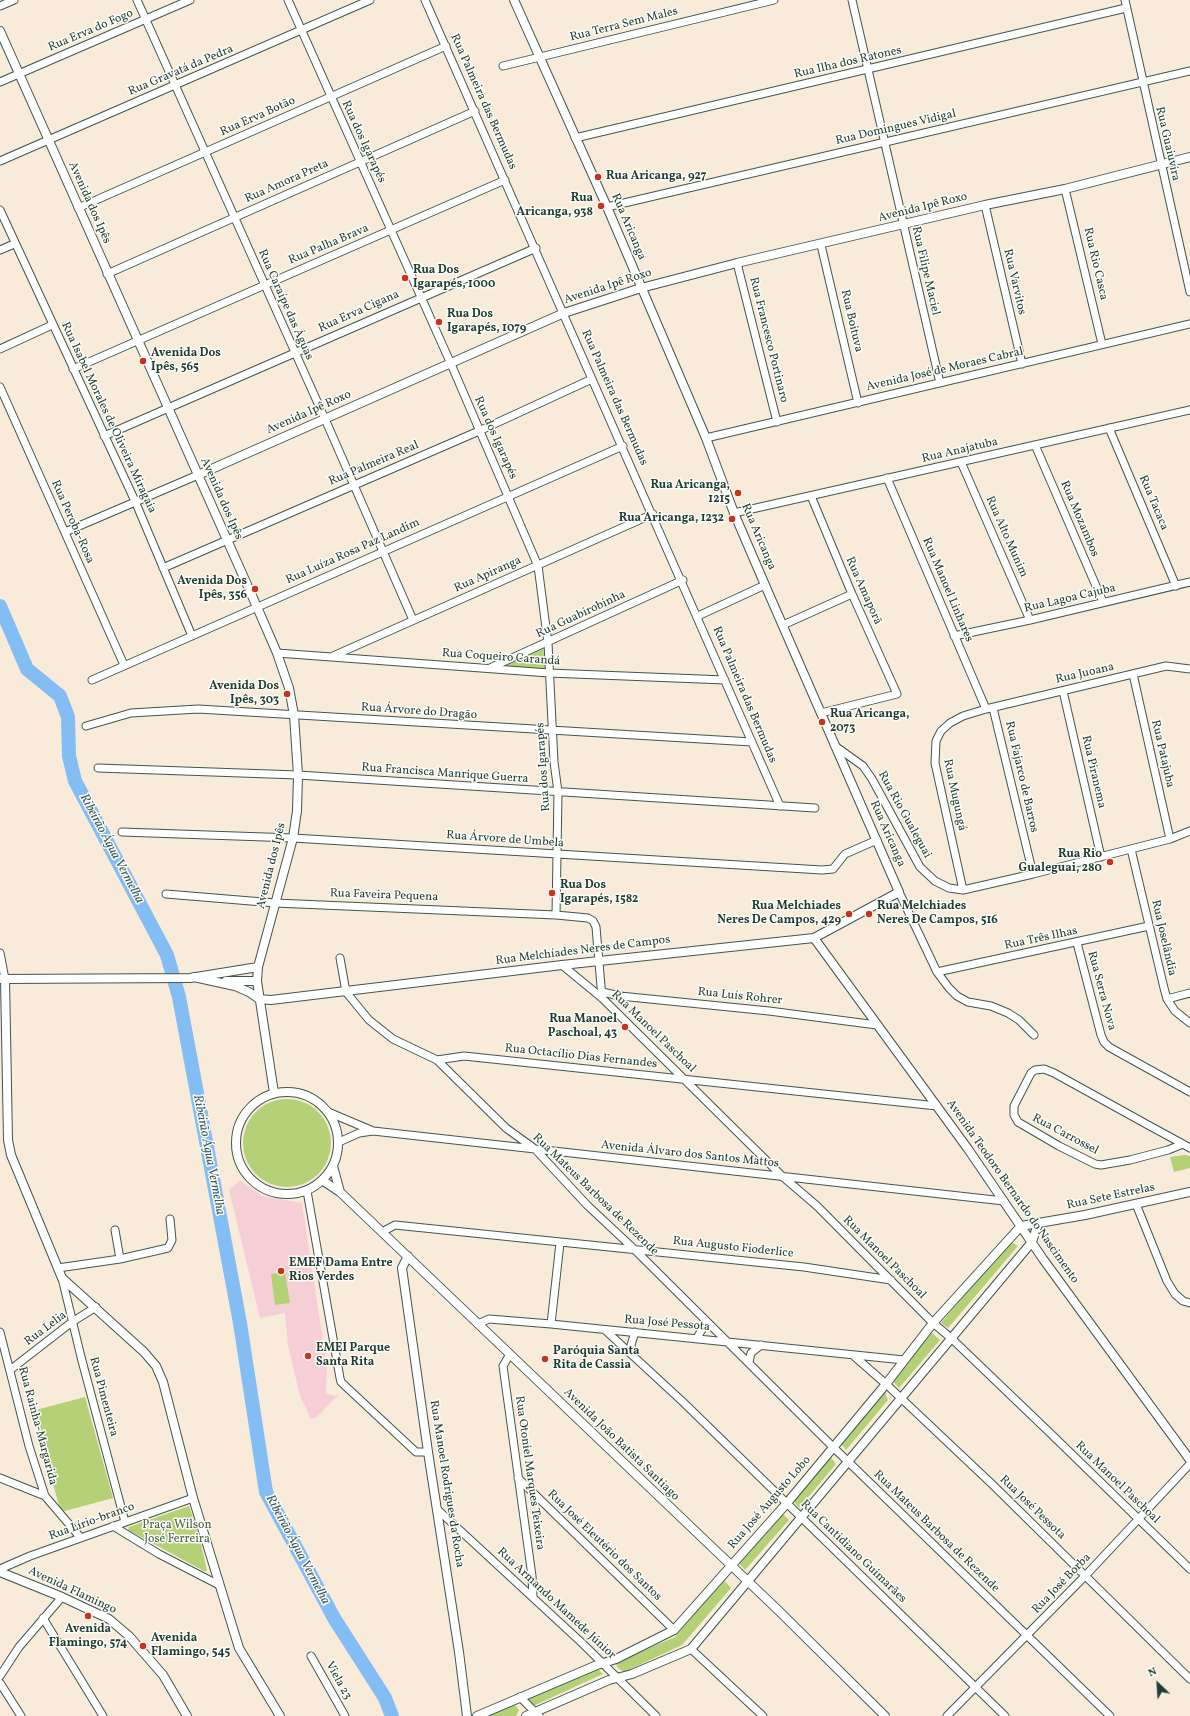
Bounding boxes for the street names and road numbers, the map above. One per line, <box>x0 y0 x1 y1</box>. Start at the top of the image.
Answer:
street label: Rua Terra Sem Males <box>569 5 679 45</box>
street label: Rua Erva do Fogo <box>46 7 136 55</box>
street label: Rua Palmeira das Bermudas <box>447 32 519 172</box>
street label: Rua Gravatá da Pedra <box>126 42 236 100</box>
street label: Rua Ilha dos Ratones <box>793 44 903 82</box>
street label: Rua Erva Botão <box>218 94 298 140</box>
street label: Rua dos Igarapés <box>338 99 388 185</box>
street label: Rua Guaiuvira <box>1151 105 1183 183</box>
street label: Rua Domingues Vidigal <box>834 107 958 149</box>
street label: Rua Amora Preta <box>243 157 331 207</box>
street label: Avenida dos Ipês <box>64 160 114 246</box>
street label: Avenida Ipê Roxo <box>877 190 969 226</box>
street label: Rua Aricanga <box>607 191 649 263</box>
street label: Rua Palha Brava <box>287 222 371 268</box>
street label: Rua Filipe Maciel <box>908 225 942 317</box>
street label: Rua Rio Casca <box>1080 226 1110 302</box>
street label: Rua Caraípe das Águas <box>254 247 316 363</box>
street label: Rua Varvitos <box>999 248 1029 316</box>
street label: Avenida Ipê Roxo <box>562 266 654 308</box>
street label: Rua Francesco Portinaro <box>745 276 791 404</box>
street label: Rua Erva Cigana <box>316 288 402 336</box>
street label: Rua Boituva <box>837 288 865 354</box>
street label: Rua Isabel Morales de Oliveira Miragaia <box>57 320 159 516</box>
street label: Rua Palmeira das Bermudas <box>578 328 650 468</box>
street label: Avenida José de Moraes Cabral <box>865 345 1025 395</box>
street label: Avenida Ipê Roxo <box>264 388 354 438</box>
street label: Rua dos Igarapés <box>470 394 520 482</box>
street label: Rua Anajatuba <box>921 435 999 467</box>
street label: Rua Palmeira Real <box>327 439 421 489</box>
street label: Avenida dos Ipês <box>196 456 246 542</box>
street label: Rua Tacaca <box>1135 473 1171 533</box>
street label: Rua Peroba-Rosa <box>47 478 97 566</box>
street label: Rua Mozambos <box>1056 479 1102 559</box>
street label: Rua Alto Munim <box>982 494 1030 580</box>
street label: Rua Aricanga <box>737 501 779 573</box>
street label: Rua Luíza Rosa Paz Landim <box>284 516 422 588</box>
street label: Rua Manoel Linhares <box>918 536 976 644</box>
street label: Rua Apiranga <box>452 554 524 596</box>
street label: Rua Amaporã <box>842 555 884 627</box>
street label: Rua Lagoa Cajuba <box>1023 581 1117 617</box>
street label: Rua Guabirobinha <box>534 588 628 642</box>
street label: Rua Palmeira das Bermudas <box>709 625 779 765</box>
street label: Rua Coqueiro Carandá <box>441 647 561 669</box>
street label: Rua Juoana <box>1054 660 1116 688</box>
street label: Rua Árvore do Dragão <box>360 701 478 723</box>
street label: Rua Patajuba <box>1147 719 1177 789</box>
street label: Rua Fajarco de Barros <box>1001 720 1041 834</box>
street label: Rua dos Igarapés <box>534 722 554 812</box>
street label: Rua Piranema <box>1078 734 1108 810</box>
street label: Rua Mugungá <box>939 758 969 832</box>
street label: Rua Francisca Manrique Guerra <box>361 761 529 787</box>
street label: Rua Rio Gualeguai <box>874 769 934 861</box>
street label: Rua Aricanga <box>866 799 908 869</box>
street label: Avenida dos Ipês <box>254 821 290 911</box>
street label: Rua Árvore de Umbela <box>446 829 564 851</box>
street label: Rua Faveira Pequena <box>329 887 439 905</box>
street label: Rua Joselândia <box>1147 899 1179 977</box>
street label: Rua Três Ilhas <box>1003 924 1079 954</box>
street label: Rua Melchíades Neres de Campos <box>495 933 671 969</box>
street label: Rua Serra Nova <box>1083 950 1119 1032</box>
street label: Rua Luís Rohrer <box>697 985 783 1009</box>
street label: Rua Manoel Paschoal <box>608 988 698 1076</box>
street label: Rua Octacílio Dias Fernandes <box>504 1042 658 1072</box>
street label: Avenida Teodoro Bernardo do Nascimento <box>943 1097 1081 1287</box>
street label: Rua Carrossel <box>1029 1111 1101 1159</box>
street label: Rua Mateus Barbosa de Rezende <box>529 1131 661 1259</box>
street label: Avenida Álvaro dos Santos Mattos <box>600 1138 780 1172</box>
street label: Rua Sete Estrelas <box>1066 1181 1156 1213</box>
street label: Rua Manoel Paschoal <box>839 1213 929 1303</box>
street label: Rua Augusto Fioderlice <box>672 1234 794 1262</box>
street label: Rua Lelia <box>22 1309 70 1349</box>
street label: Rua José Pessota <box>623 1313 711 1335</box>
street label: Rua Pimenteira <box>85 1356 121 1438</box>
street label: Rua Rainha-Margarida <box>14 1365 60 1487</box>
street label: Avenida João Batista Santiago <box>560 1386 682 1504</box>
street label: Rua Otoniel Marques Teixeira <box>511 1395 547 1551</box>
street label: Rua Manoel Rodrigues da Rocha <box>426 1399 466 1569</box>
street label: Rua Manoel Paschoal <box>1072 1439 1162 1527</box>
street label: Rua José Augusto Lobo <box>726 1453 814 1553</box>
street label: Rua Mateus Barbosa de Rezende <box>870 1468 1002 1596</box>
street label: Rua José Pessota <box>996 1473 1068 1543</box>
street label: Rua José Eleutério dos Santos <box>544 1488 664 1604</box>
street label: Rua Cantidiano Guimarães <box>797 1497 909 1607</box>
street label: Rua Lírio-branco <box>47 1500 137 1544</box>
street label: Rua Armando Mamede Júnior <box>494 1545 618 1663</box>
street label: Rua José Borba <box>1030 1551 1094 1617</box>
street label: Avenida Flamingo <box>26 1564 118 1618</box>
street label: Viela 23 <box>322 1660 354 1702</box>

